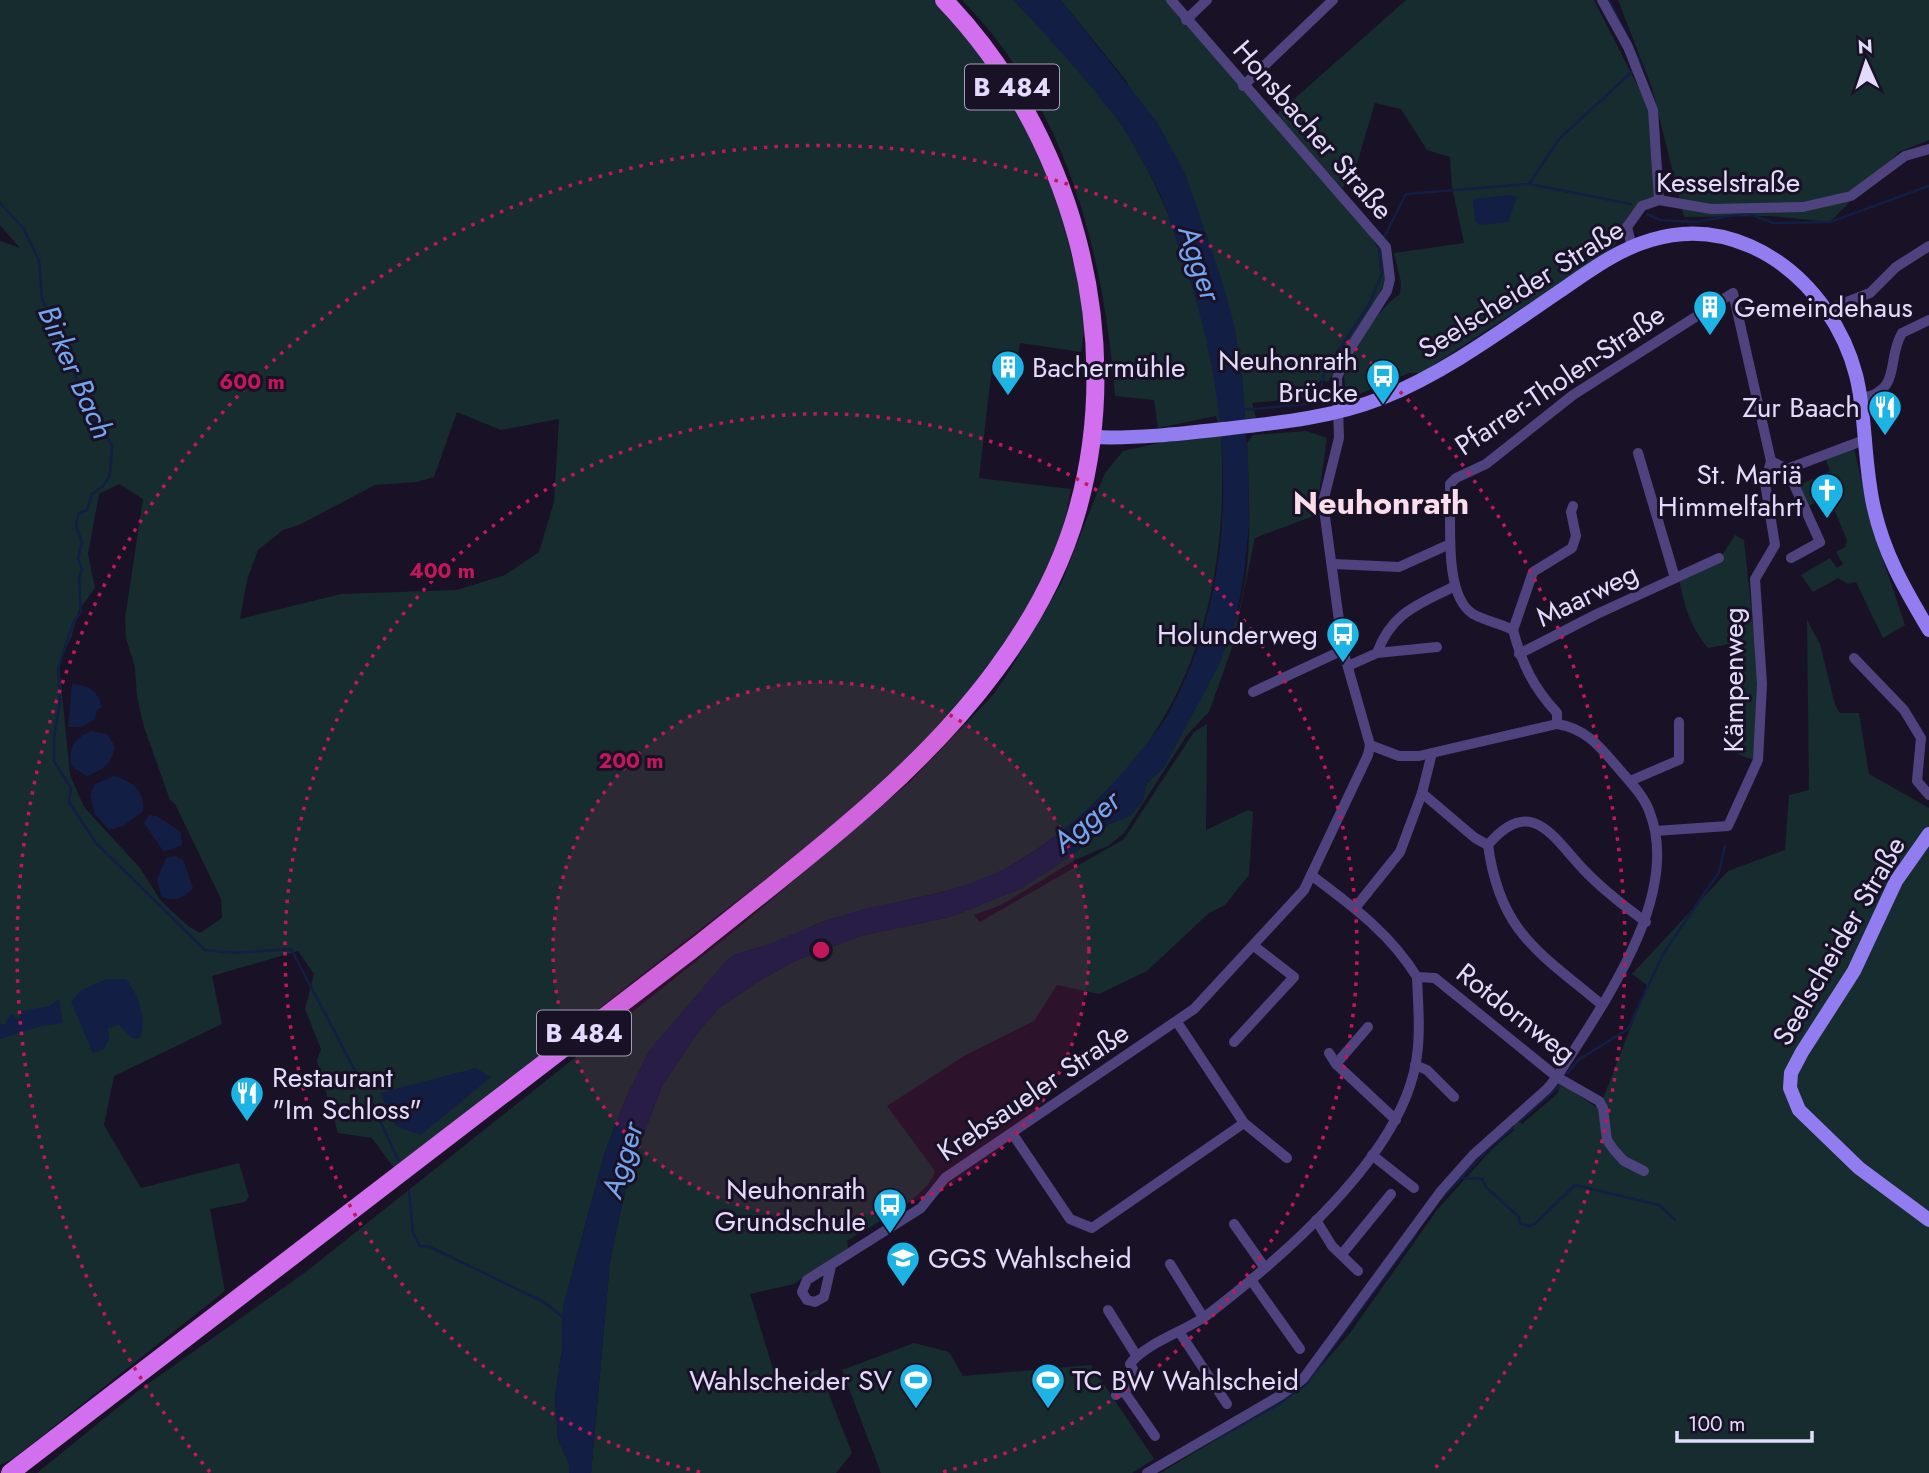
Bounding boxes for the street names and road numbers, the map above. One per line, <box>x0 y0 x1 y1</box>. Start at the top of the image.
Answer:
street label: Honsbacher Straße <box>1223 31 1403 229</box>
road number: B 484 <box>965 64 1059 110</box>
street label: Kesselstraße <box>1656 162 1800 203</box>
street label: Seelscheider Straße <box>1410 209 1632 369</box>
street label: Pfarrer-Tholen-Straße <box>1447 294 1673 466</box>
street label: Maarweg <box>1529 553 1645 637</box>
street label: Kämpenweg <box>1713 607 1754 753</box>
street label: Seelscheider Straße <box>1762 829 1916 1053</box>
street label: Rotdornweg <box>1447 953 1585 1073</box>
road number: B 484 <box>537 1010 631 1056</box>
street label: Krebsaueler Straße <box>929 1013 1137 1171</box>

